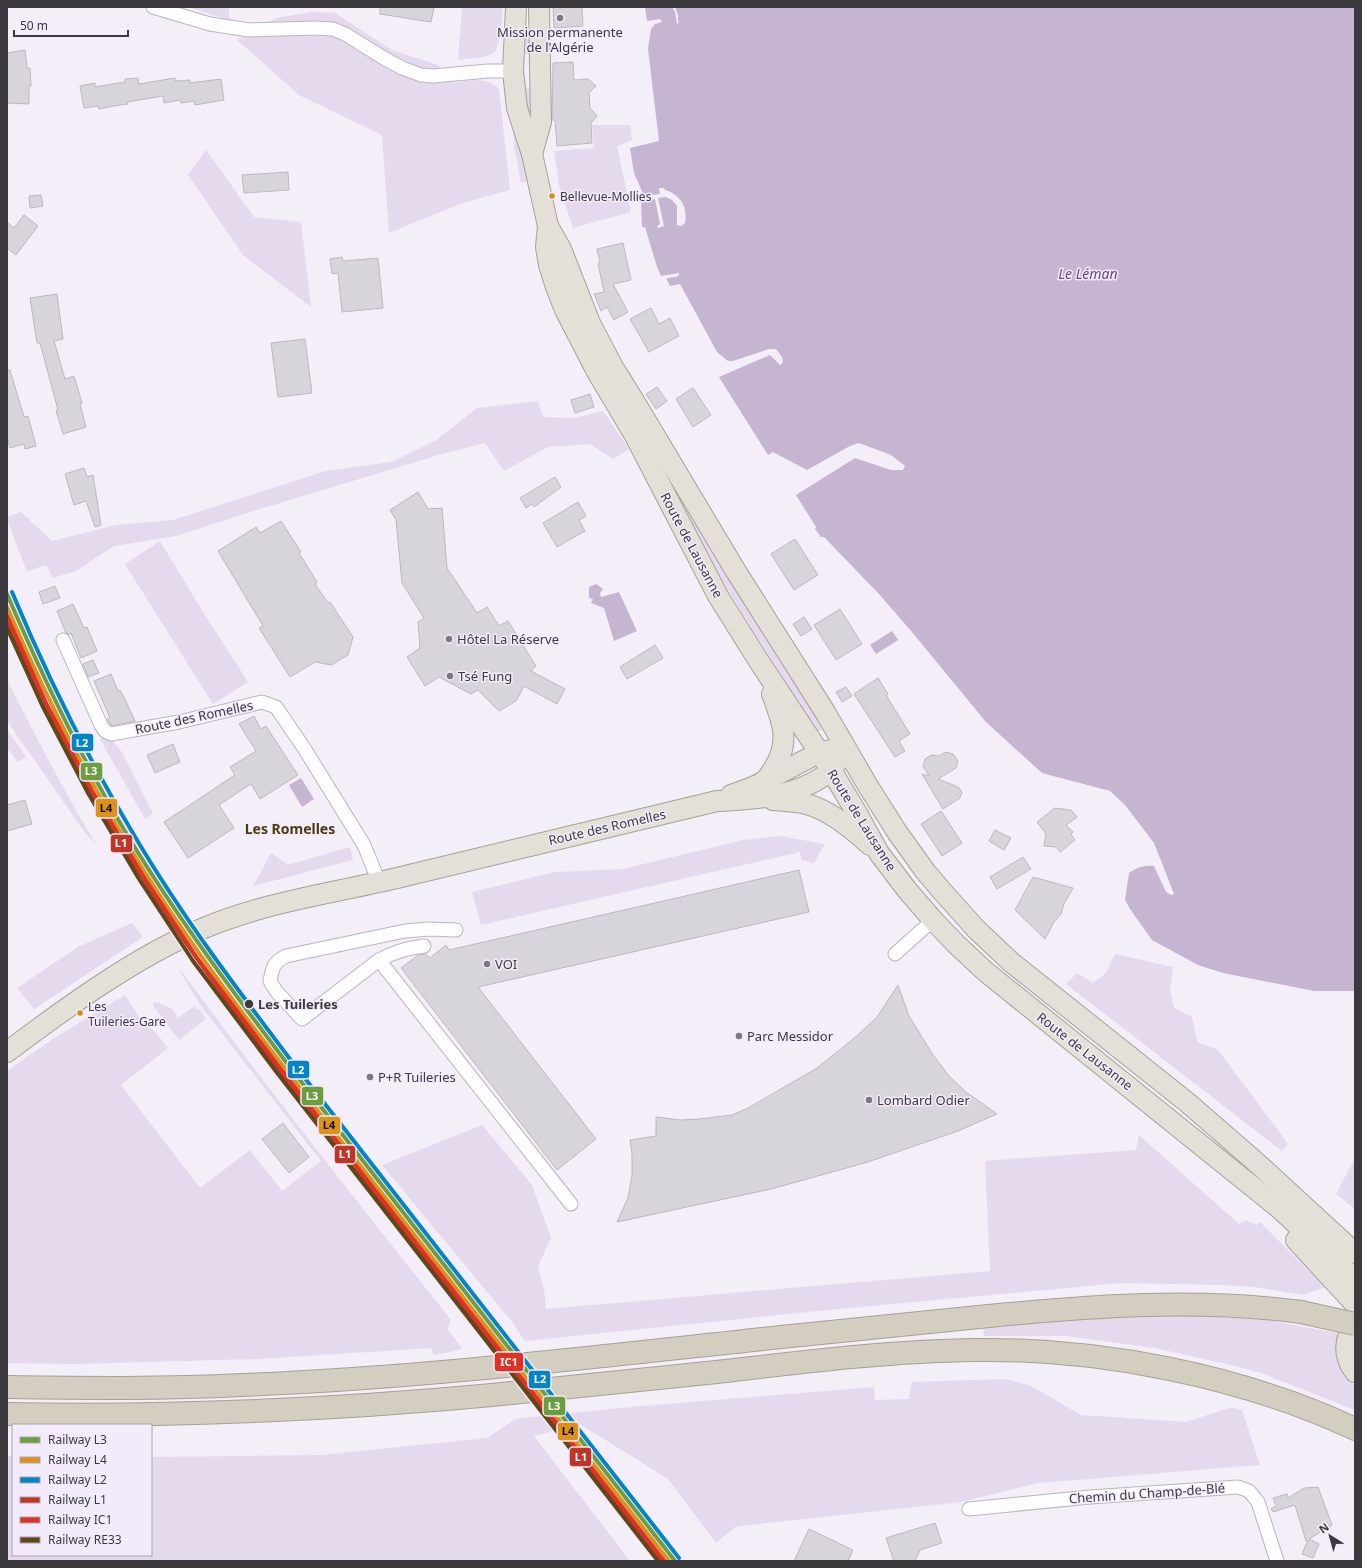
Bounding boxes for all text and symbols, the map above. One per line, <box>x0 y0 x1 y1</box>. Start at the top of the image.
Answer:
scale bar <box>14 12 128 38</box>
marker: Mission permanente de l'Algérie <box>555 13 565 23</box>
text: 50 m <box>20 17 48 34</box>
place label: Mission permanente de l'Algérie <box>497 23 623 56</box>
place label: Bellevue-Mollies <box>560 188 652 205</box>
marker: Bellevue-Mollies <box>547 191 557 201</box>
water label: Le Léman <box>1058 264 1118 283</box>
street label: Route de Lausanne <box>657 489 727 601</box>
place label: Hôtel La Réserve <box>457 630 559 648</box>
marker: Hôtel La Réserve <box>444 634 454 644</box>
place label: Tsé Fung <box>458 667 512 685</box>
marker: Tsé Fung <box>445 671 455 681</box>
street label: Route des Romelles <box>133 696 255 738</box>
line badge: L2 <box>71 733 94 752</box>
text: L2 <box>76 735 88 750</box>
line badge: L3 <box>80 762 103 781</box>
text: L3 <box>85 763 97 778</box>
street label: Route de Lausanne <box>823 766 901 874</box>
line badge: L4 <box>95 798 118 818</box>
text: L4 <box>100 800 113 815</box>
street label: Route des Romelles <box>546 805 668 849</box>
district label: Les Romelles <box>245 819 335 838</box>
line badge: L1 <box>110 834 133 853</box>
text: L1 <box>115 835 127 850</box>
place label: VOI <box>495 955 517 973</box>
marker: VOI <box>482 959 492 969</box>
place label: Les Tuileries <box>258 995 338 1013</box>
place label: Les Tuileries-Gare <box>88 998 166 1030</box>
marker: Les Tuileries <box>243 998 255 1010</box>
marker: Les Tuileries-Gare <box>75 1008 85 1018</box>
street label: Route de Lausanne <box>1033 1008 1137 1094</box>
place label: Parc Messidor <box>747 1027 834 1045</box>
marker: Parc Messidor <box>734 1031 744 1041</box>
line badge: L2 <box>287 1060 310 1079</box>
text: L2 <box>292 1062 304 1077</box>
place label: P+R Tuileries <box>378 1068 456 1086</box>
marker: P+R Tuileries <box>365 1072 375 1082</box>
line badge: L3 <box>301 1086 324 1106</box>
text: L3 <box>306 1088 318 1103</box>
place label: Lombard Odier <box>877 1091 970 1109</box>
marker: Lombard Odier <box>864 1095 874 1105</box>
line badge: L4 <box>318 1116 341 1135</box>
text: L4 <box>323 1117 336 1132</box>
line badge: L1 <box>334 1145 356 1164</box>
text: L1 <box>339 1146 351 1161</box>
line badge: IC1 <box>494 1352 524 1372</box>
text: IC1 <box>500 1354 518 1369</box>
line badge: L2 <box>528 1370 551 1389</box>
text: L2 <box>534 1371 546 1386</box>
line badge: L3 <box>543 1396 566 1416</box>
text: L3 <box>548 1398 560 1413</box>
line badge: L4 <box>557 1422 579 1441</box>
text: L4 <box>562 1423 575 1438</box>
legend <box>12 1424 152 1556</box>
text: Railway L3 <box>48 1431 107 1448</box>
line badge: L1 <box>569 1447 592 1467</box>
text: L1 <box>575 1449 587 1464</box>
text: Railway L4 <box>48 1451 107 1468</box>
text: Railway L2 <box>48 1471 107 1488</box>
street label: Chemin du Champ-de-Blé <box>1068 1479 1226 1507</box>
text: Railway L1 <box>48 1491 107 1508</box>
text: Railway IC1 <box>48 1511 112 1528</box>
north arrow <box>1310 1516 1350 1556</box>
text: N <box>1316 1519 1332 1536</box>
text: Railway RE33 <box>48 1531 122 1548</box>

